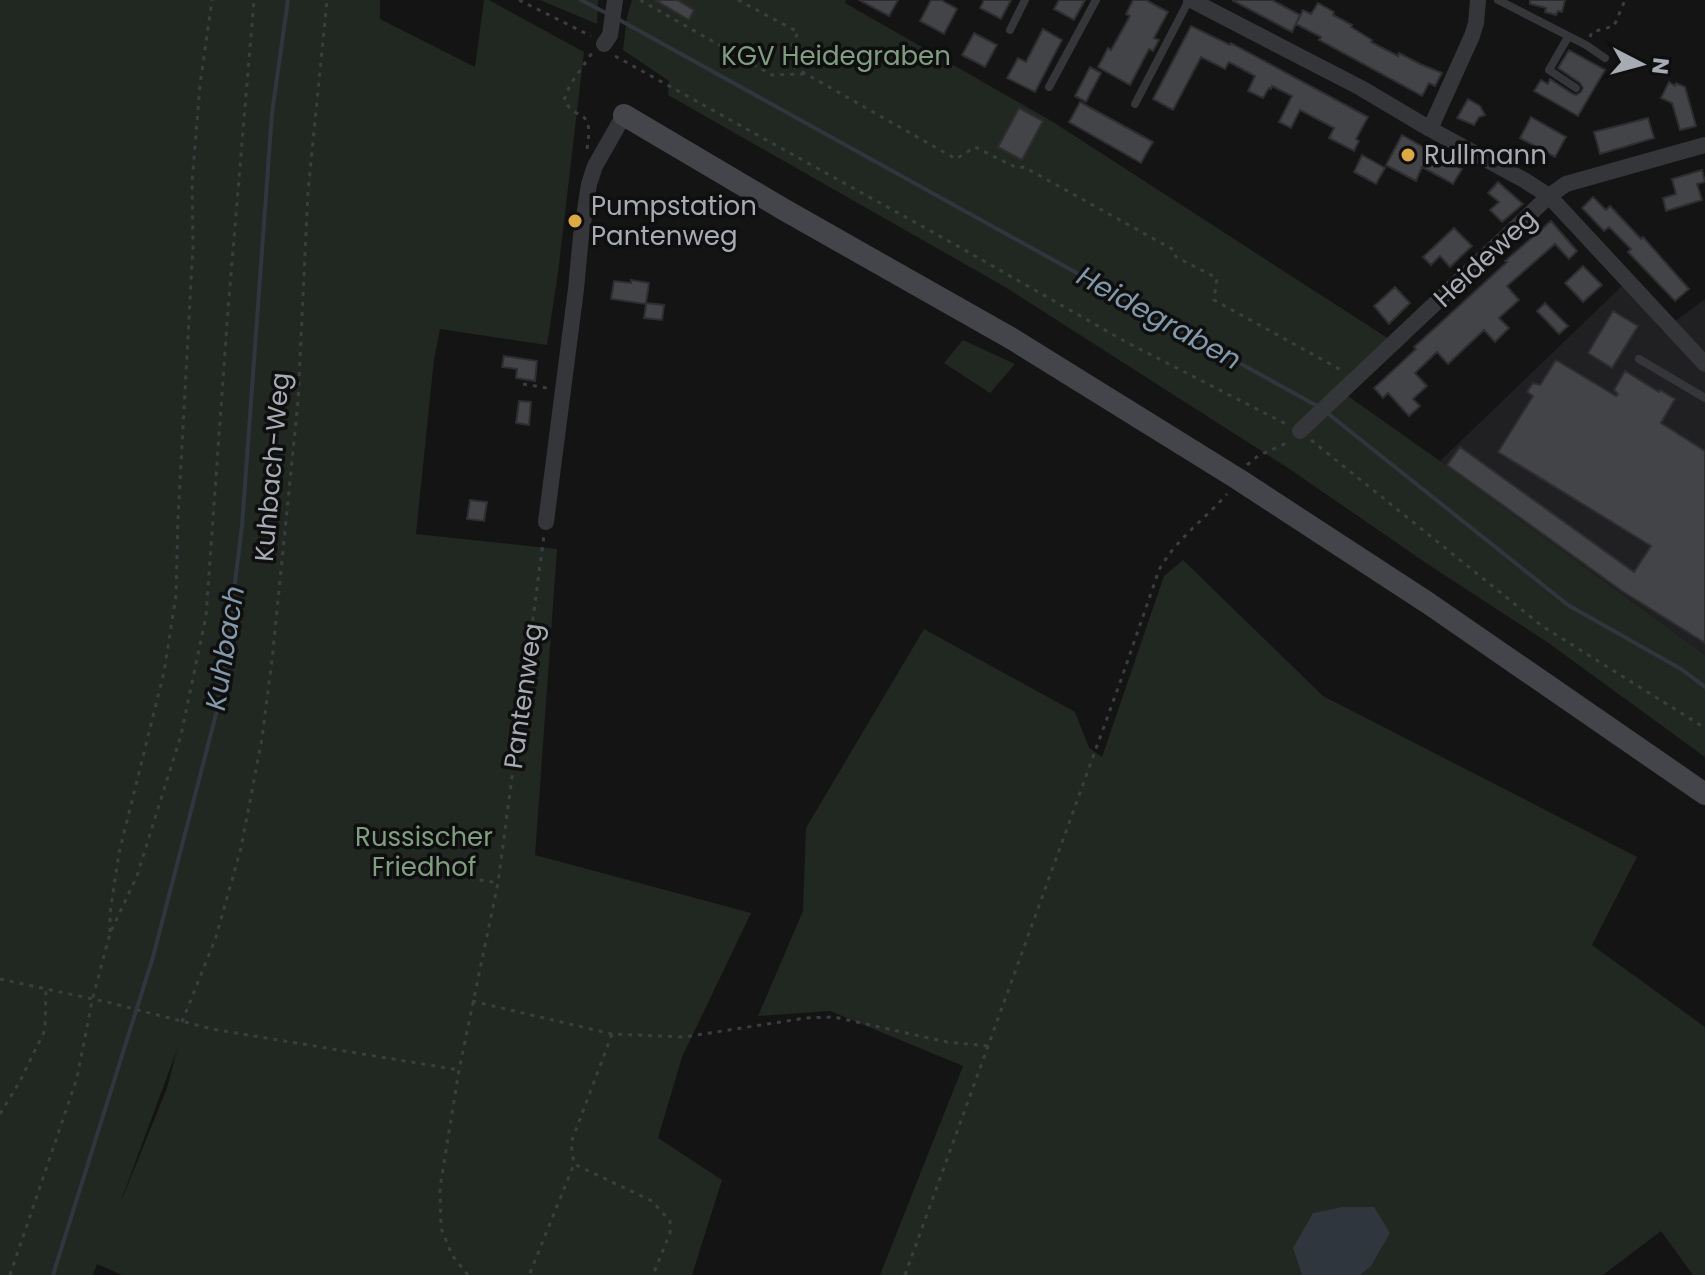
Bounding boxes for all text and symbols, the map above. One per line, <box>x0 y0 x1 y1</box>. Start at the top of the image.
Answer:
north arrow <box>1601 24 1681 104</box>
park label: KGV Heidegraben <box>721 38 951 74</box>
text: N <box>1644 56 1677 76</box>
place label: Rullmann <box>1424 137 1547 173</box>
marker: Rullmann <box>1399 146 1417 164</box>
place label: Pumpstation Pantenweg <box>591 188 757 254</box>
street label: Heideweg <box>1425 201 1545 315</box>
marker: Pumpstation Pantenweg <box>566 212 584 230</box>
water label: Heidegraben <box>1070 257 1248 379</box>
street label: Kuhbach-Weg <box>246 371 298 563</box>
water label: Kuhbach <box>196 583 254 713</box>
street label: Pantenweg <box>495 621 551 771</box>
park label: Russischer Friedhof <box>355 819 493 885</box>

